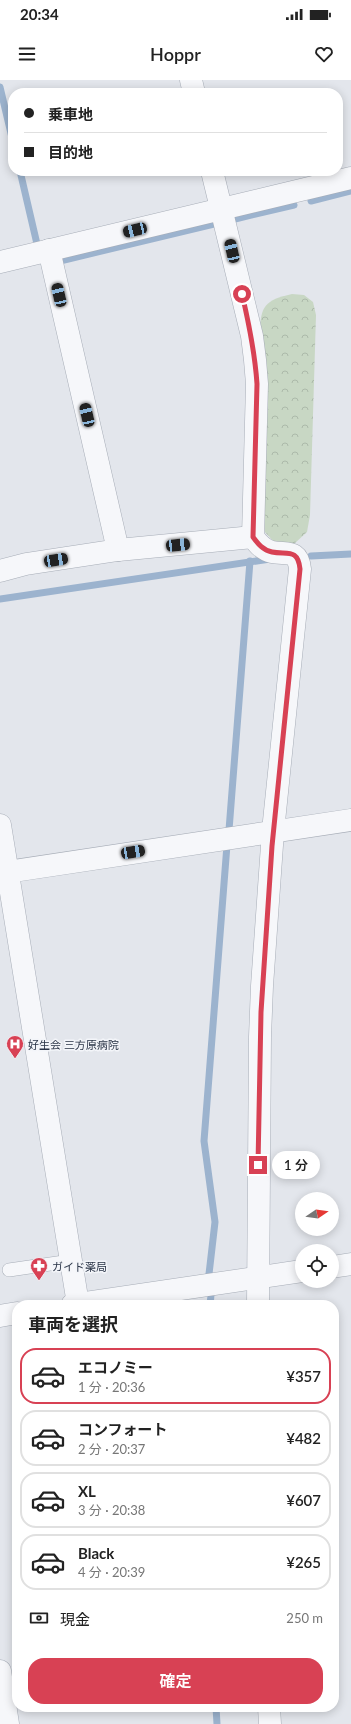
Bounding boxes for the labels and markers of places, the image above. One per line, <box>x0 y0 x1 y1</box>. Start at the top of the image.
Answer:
hospital icon: 好生会 三方原病院 <box>5 1034 25 1059</box>
place label: 好生会 三方原病院 <box>28 1038 119 1051</box>
pharmacy icon: ガイド薬局 <box>29 1256 49 1281</box>
place label: ガイド薬局 <box>52 1260 107 1273</box>

